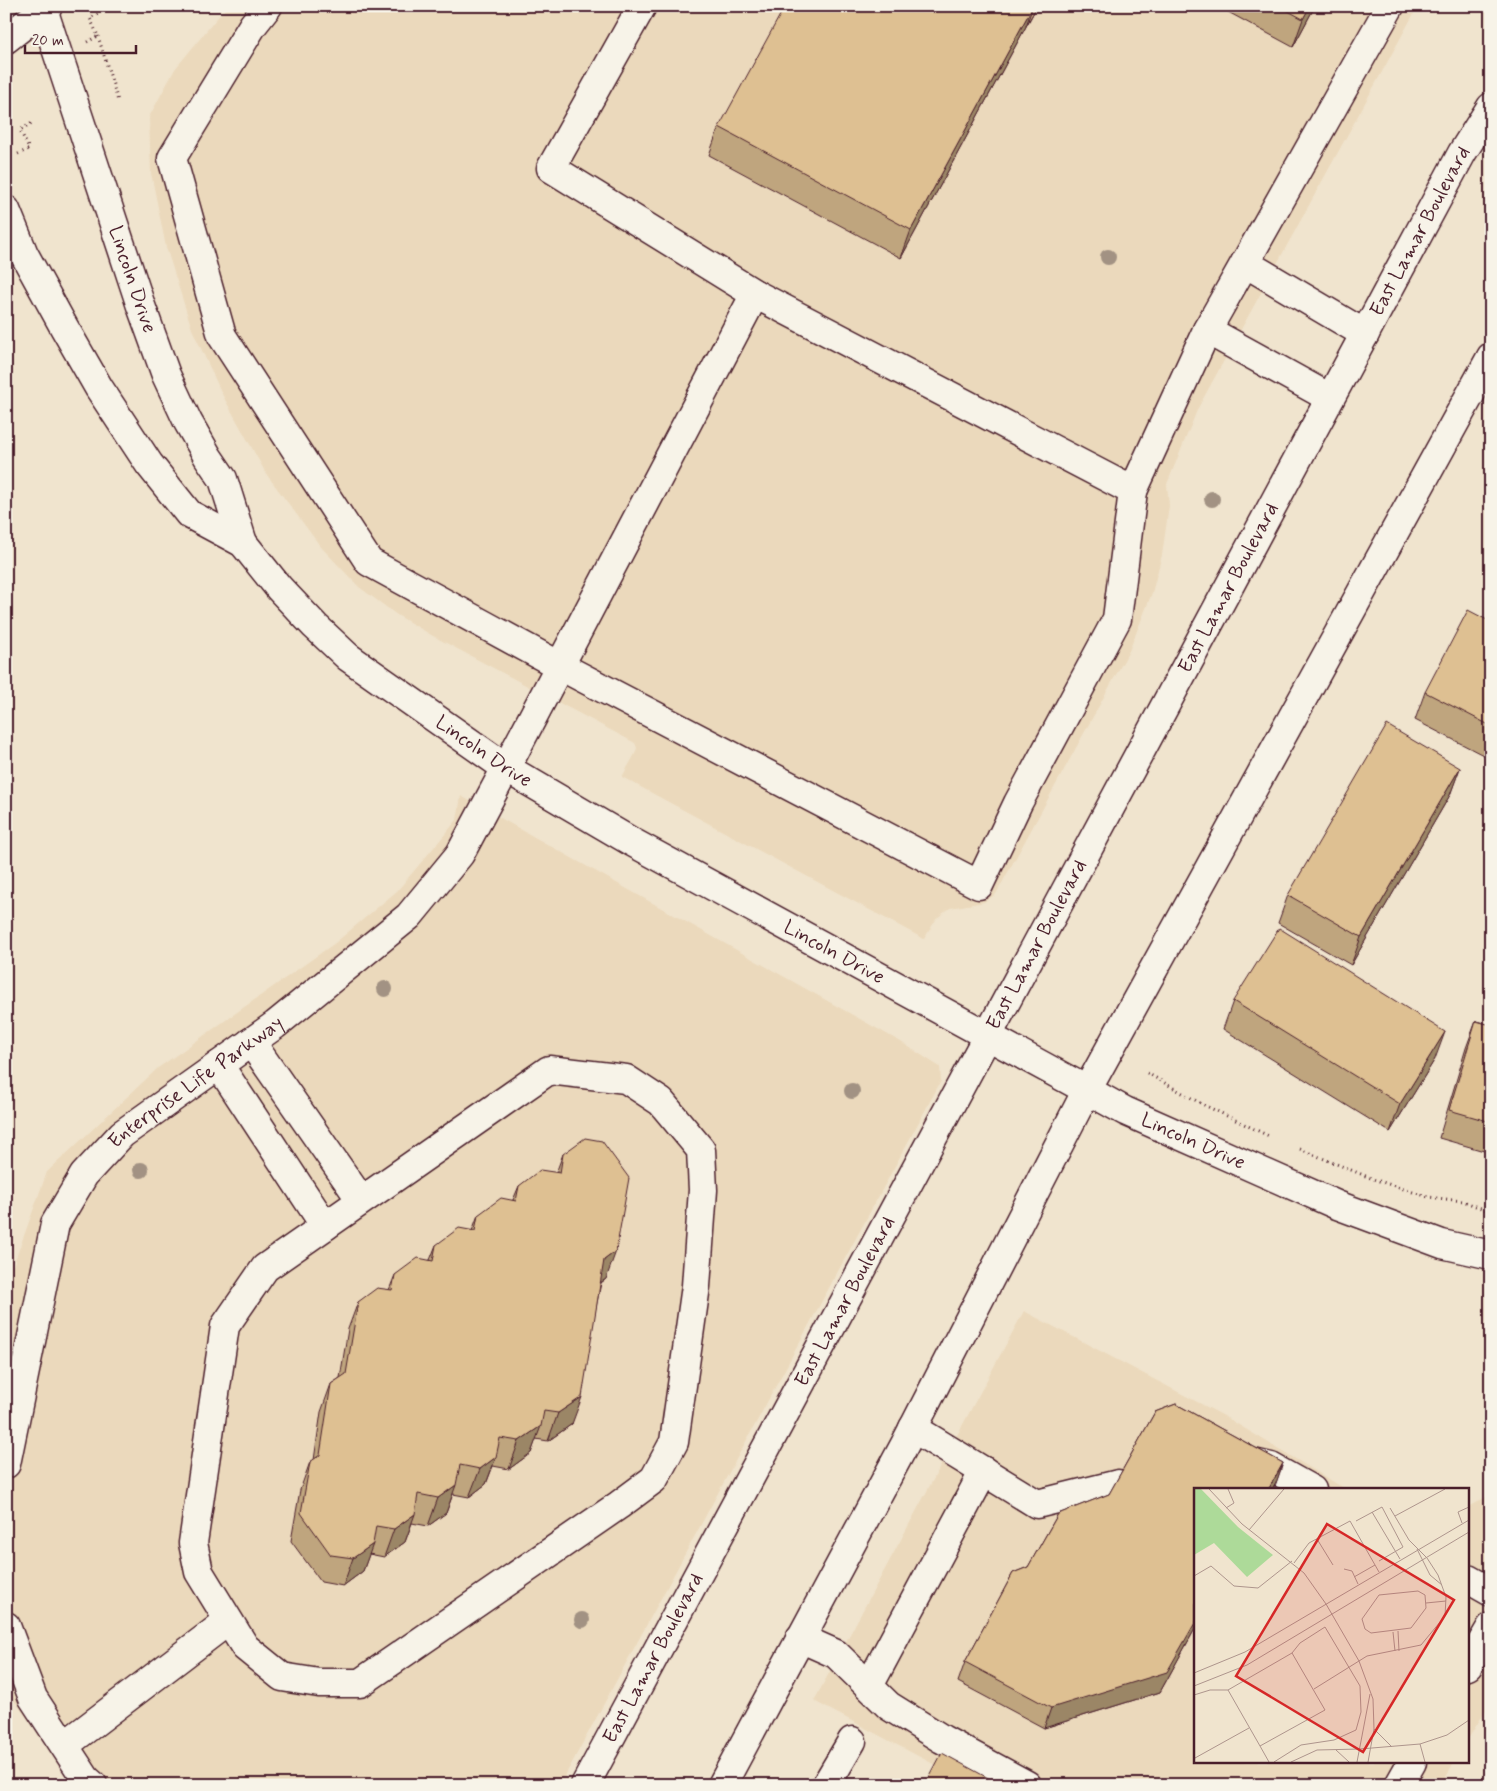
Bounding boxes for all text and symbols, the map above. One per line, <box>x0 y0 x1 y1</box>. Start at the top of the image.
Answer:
scale bar <box>25 22 136 54</box>
text: 20 m <box>32 31 64 51</box>
street label: East Lamar Boulevard <box>1363 141 1477 321</box>
street label: Lincoln Drive <box>102 222 163 337</box>
street label: East Lamar Boulevard <box>1172 498 1285 678</box>
street label: Lincoln Drive <box>430 709 537 794</box>
street label: East Lamar Boulevard <box>980 855 1093 1034</box>
street label: Lincoln Drive <box>779 914 889 991</box>
street label: Enterprise Life Parkway <box>102 1010 289 1154</box>
street label: Lincoln Drive <box>1137 1106 1250 1176</box>
street label: East Lamar Boulevard <box>788 1212 902 1391</box>
inset map <box>1194 1488 1470 1764</box>
street label: East Lamar Boulevard <box>596 1568 710 1748</box>

